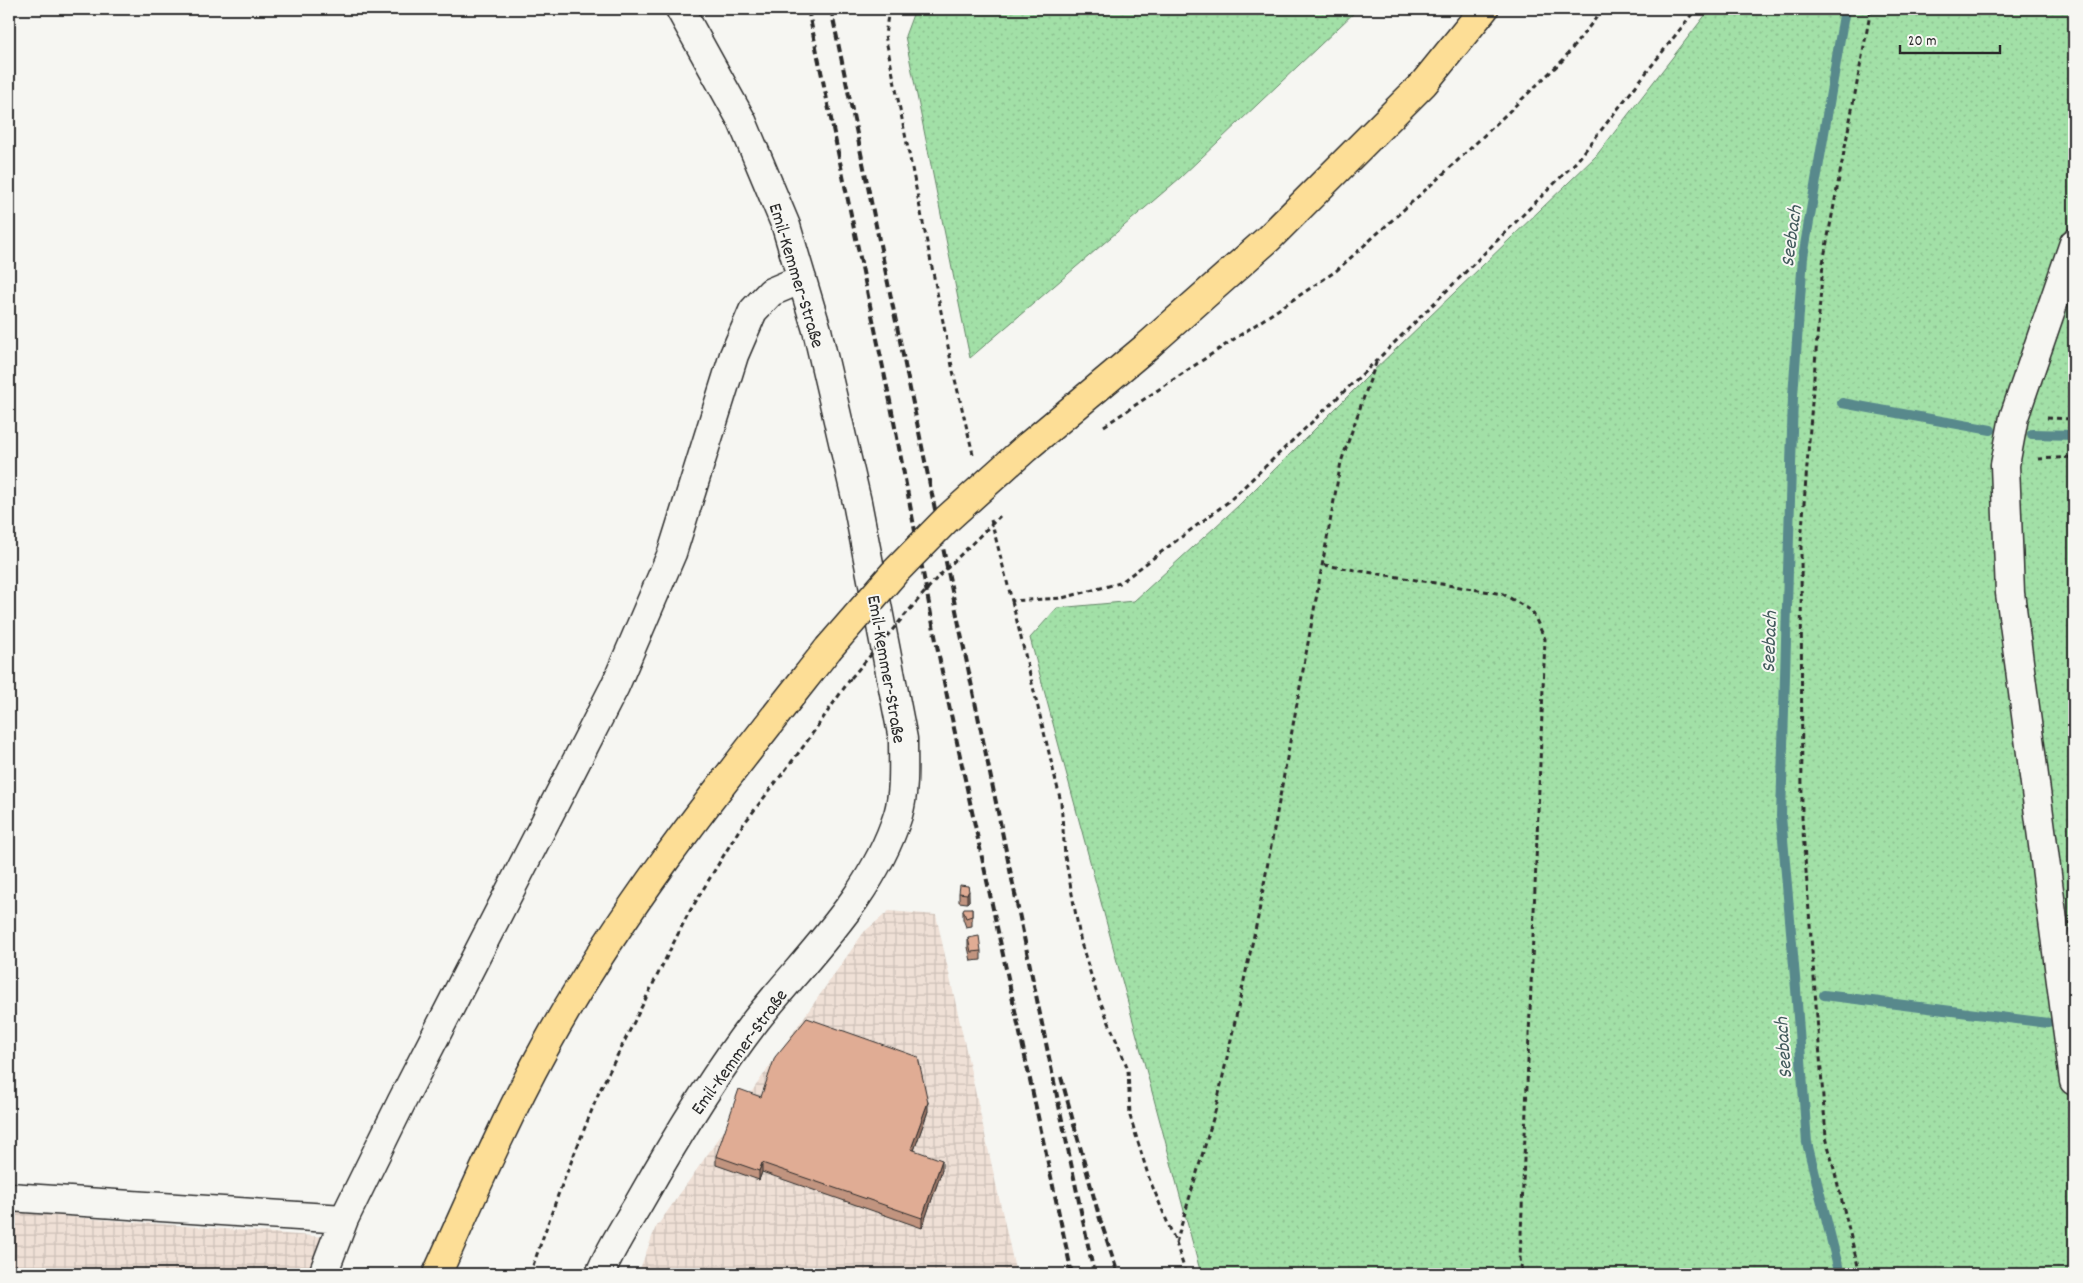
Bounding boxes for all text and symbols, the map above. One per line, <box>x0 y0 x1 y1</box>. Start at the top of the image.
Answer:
scale bar <box>1900 22 2000 54</box>
text: 20 m <box>1908 31 1936 53</box>
street label: Emil-Kemmer-Straße <box>760 200 830 352</box>
water label: Seebach <box>1775 203 1811 269</box>
street label: Emil-Kemmer-Straße <box>858 593 911 746</box>
water label: Seebach <box>1756 610 1786 673</box>
street label: Emil-Kemmer-Straße <box>686 984 796 1122</box>
water label: Seebach <box>1769 1015 1801 1080</box>

